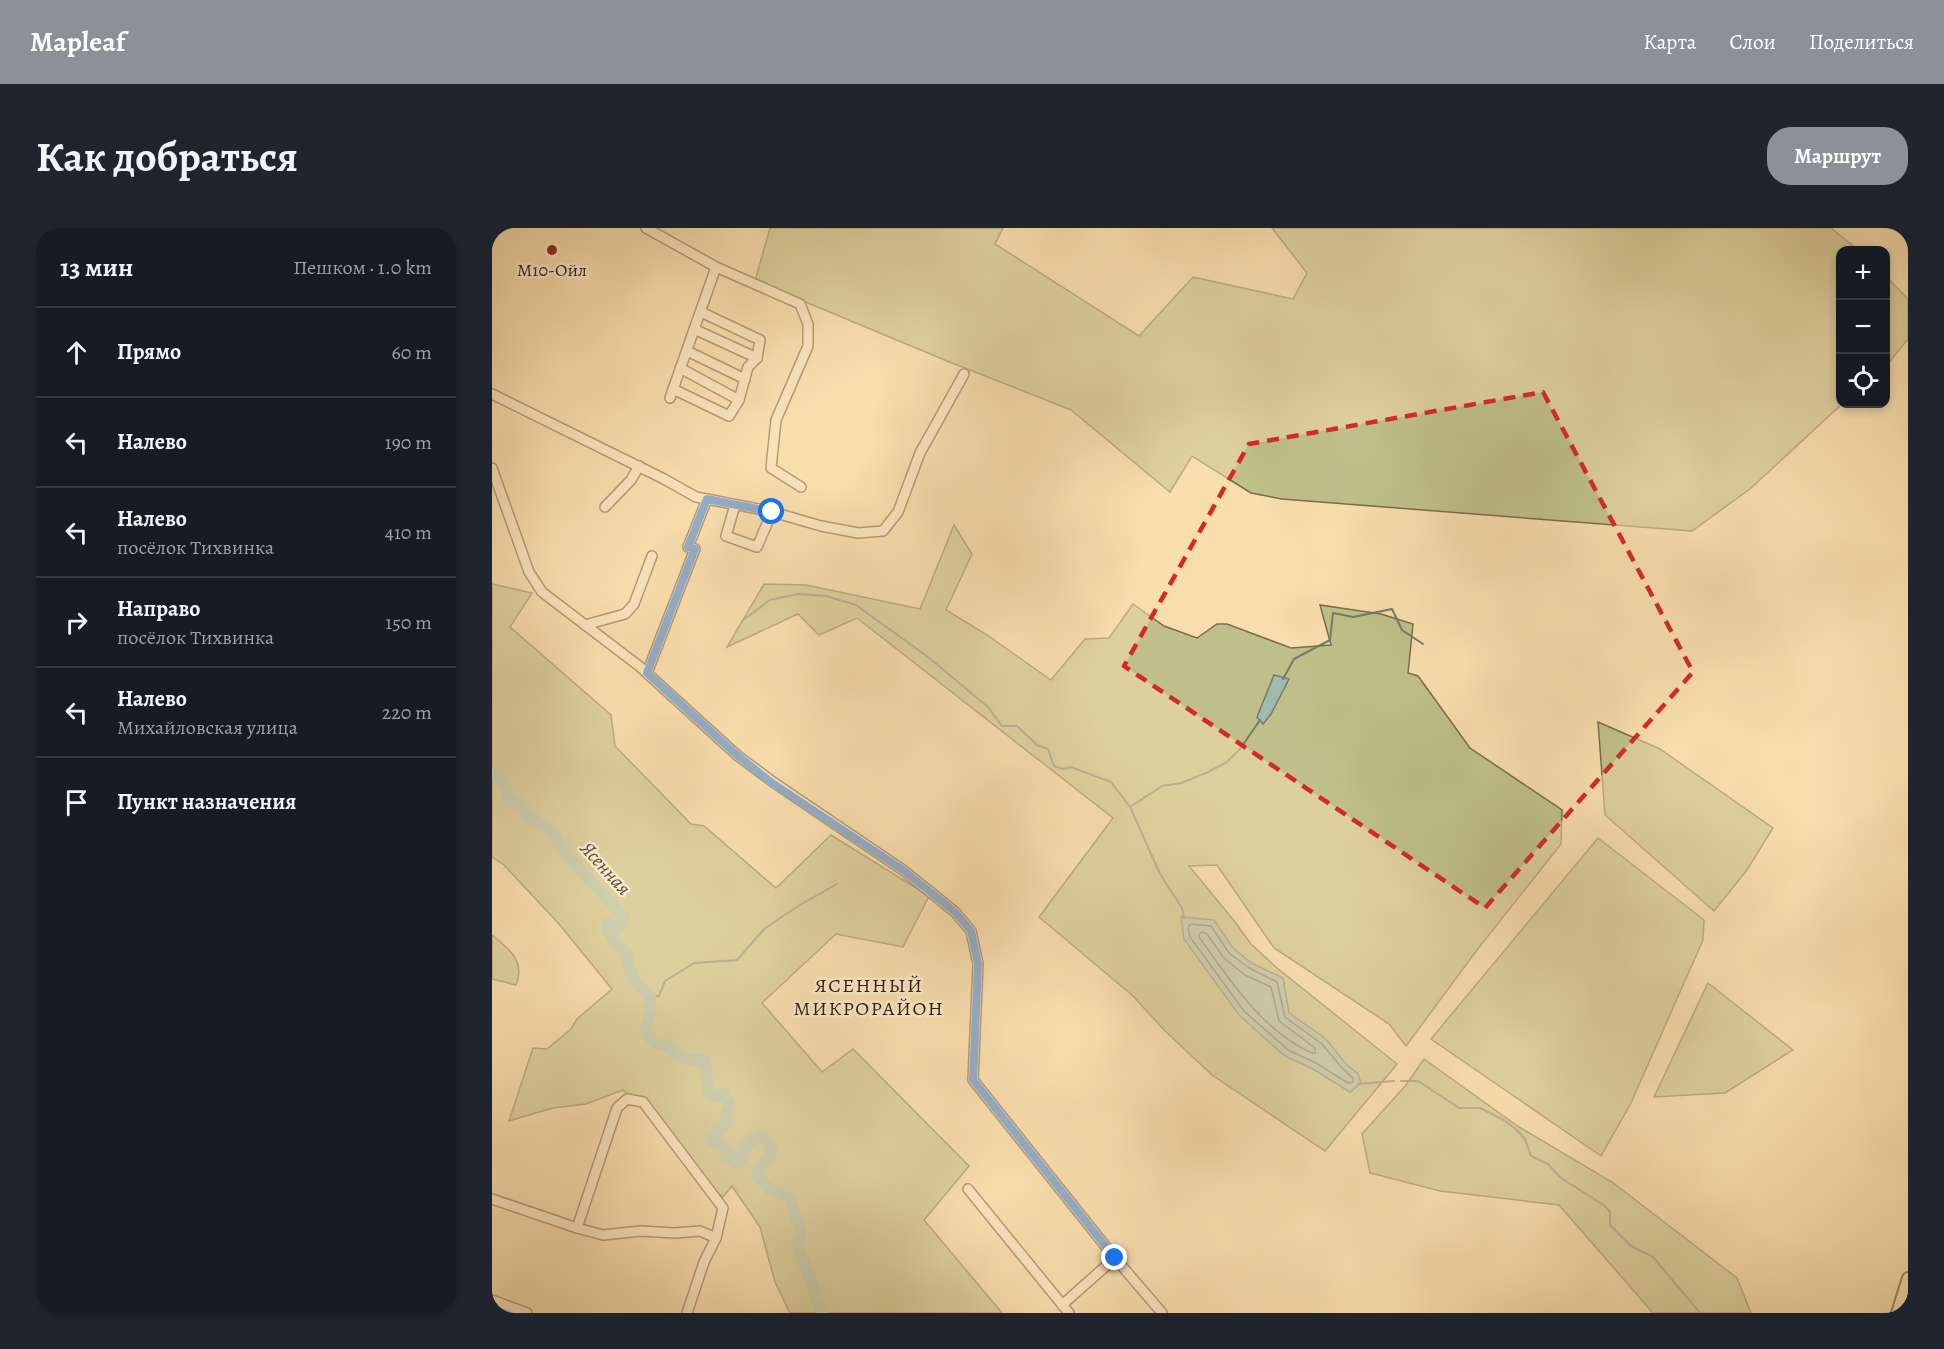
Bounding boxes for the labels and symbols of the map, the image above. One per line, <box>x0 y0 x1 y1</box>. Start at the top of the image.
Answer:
marker: М10-Ойл <box>545 243 559 257</box>
place label: М10-Ойл <box>517 258 587 282</box>
route start <box>758 498 784 524</box>
water label: Ясенная <box>574 835 637 901</box>
district label: ЯСЕННЫЙ МИКРОРАЙОН <box>794 972 944 1022</box>
route end <box>1101 1244 1127 1270</box>

